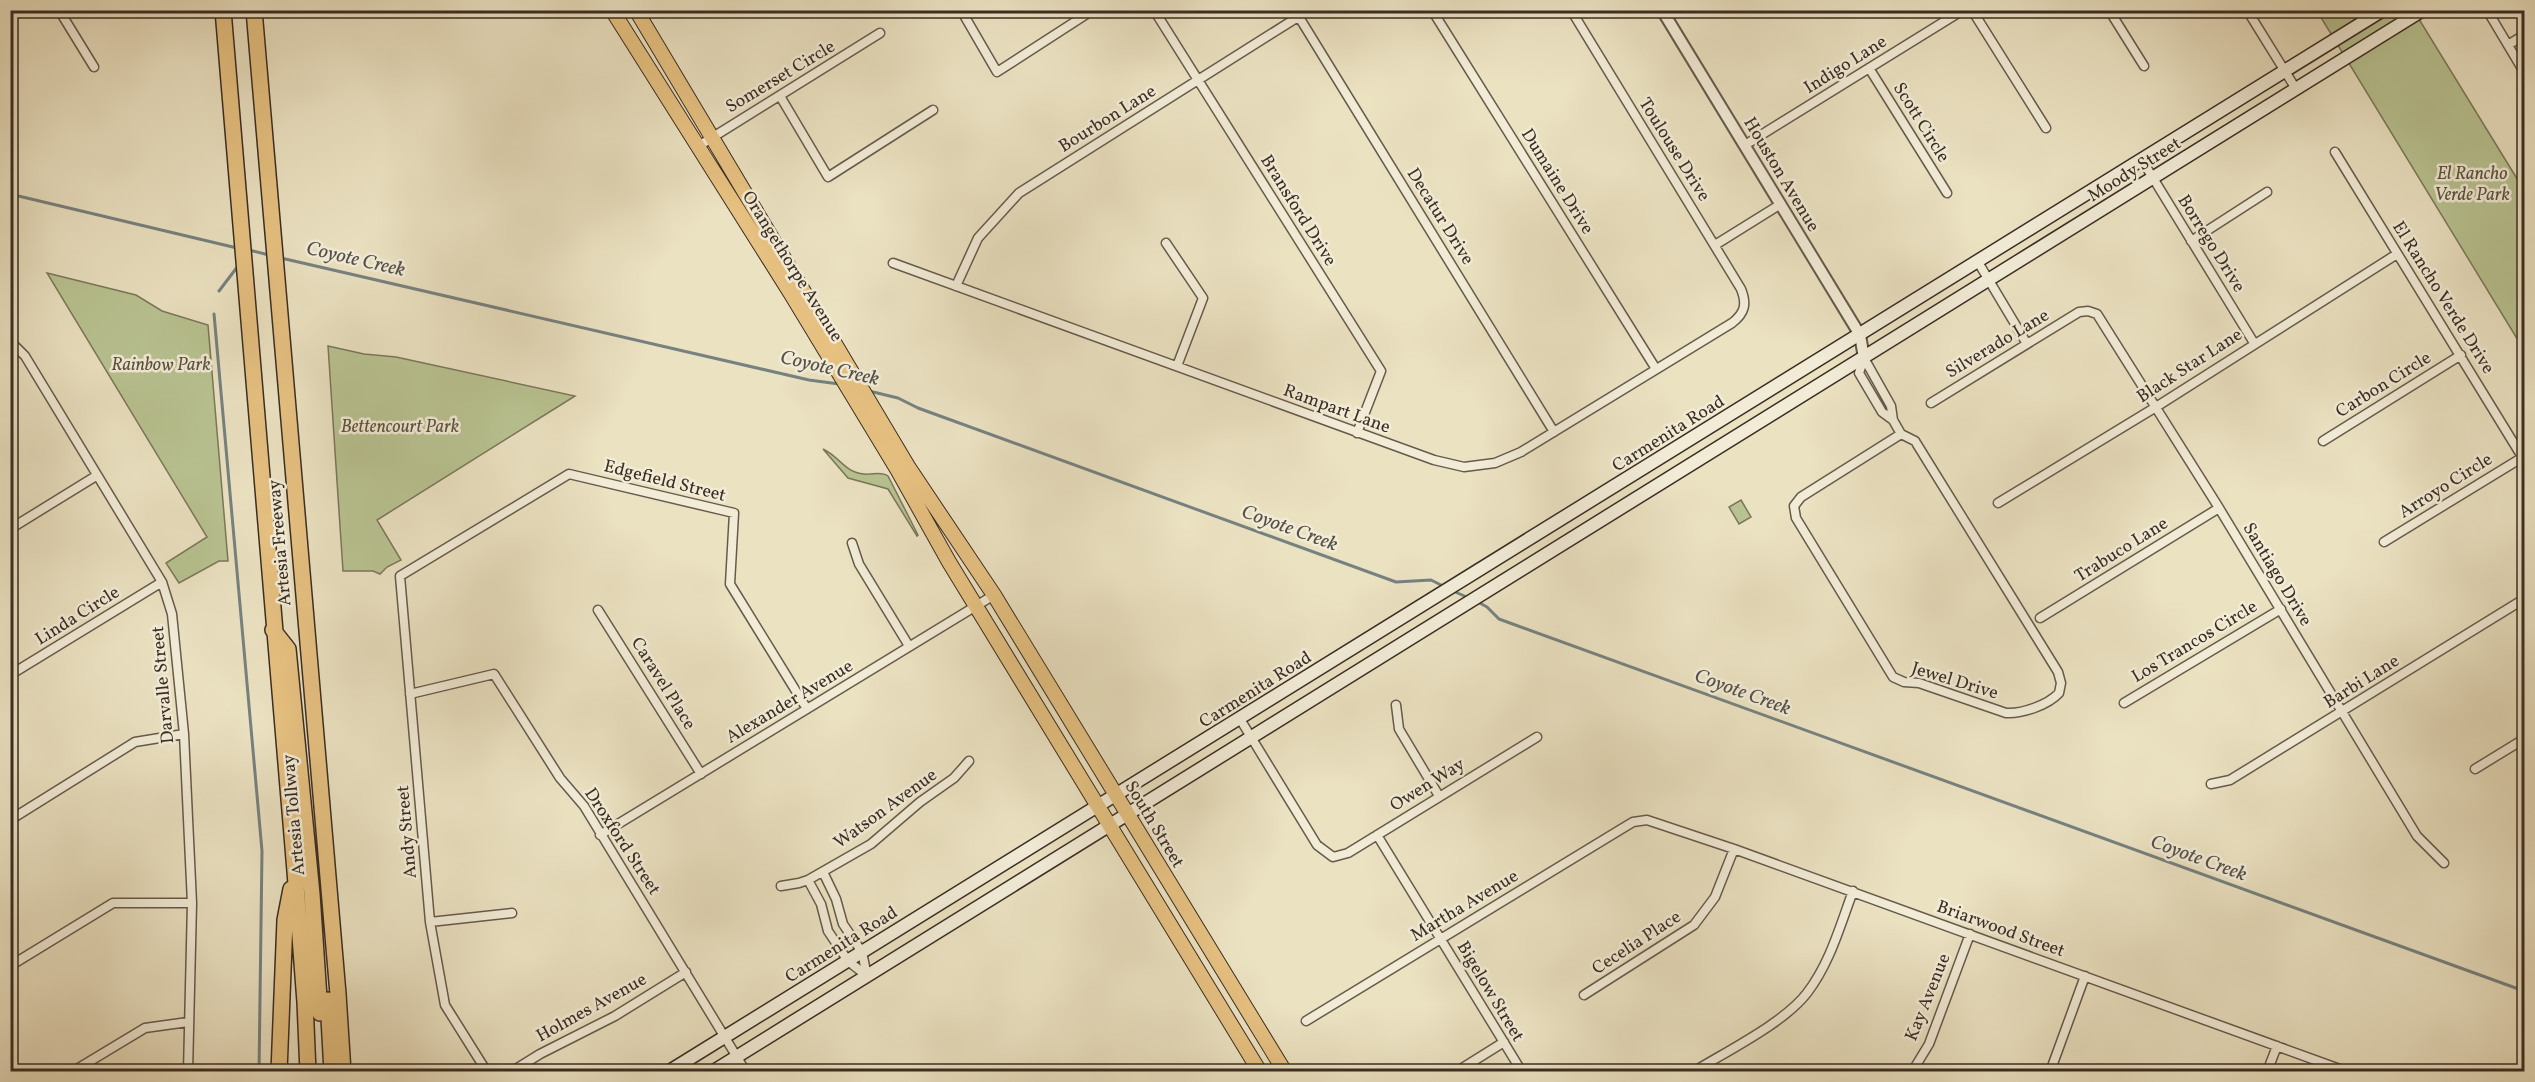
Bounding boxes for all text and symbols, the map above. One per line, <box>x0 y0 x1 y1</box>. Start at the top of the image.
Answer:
street label: Indigo Lane <box>1800 30 1892 101</box>
street label: Somerset Circle <box>721 35 840 120</box>
street label: Scott Circle <box>1886 78 1955 168</box>
street label: Bourbon Lane <box>1054 79 1161 159</box>
street label: Toulouse Drive <box>1632 93 1716 206</box>
street label: Houston Avenue <box>1737 113 1825 237</box>
street label: Dumaine Drive <box>1514 124 1599 239</box>
street label: Moody Street <box>2083 132 2186 209</box>
street label: Bransford Drive <box>1253 150 1342 271</box>
park label: El Rancho Verde Park <box>2434 162 2510 208</box>
street label: Decatur Drive <box>1400 164 1479 270</box>
street label: Orangethorpe Avenue <box>735 187 848 347</box>
street label: Borrego Drive <box>2171 190 2251 297</box>
street label: El Rancho Verde Drive <box>2386 217 2500 379</box>
water label: Coyote Creek <box>303 235 408 285</box>
street label: Silverado Lane <box>1941 304 2054 385</box>
street label: Black Star Lane <box>2132 323 2247 410</box>
water label: Coyote Creek <box>777 344 882 394</box>
street label: Carbon Circle <box>2331 346 2436 425</box>
park label: Rainbow Park <box>111 353 211 378</box>
street label: Rampart Lane <box>1279 378 1394 440</box>
street label: Carmenita Road <box>1608 390 1730 479</box>
park label: Bettencourt Park <box>341 415 459 440</box>
street label: Arroyo Circle <box>2394 448 2497 525</box>
street label: Edgefield Street <box>601 454 728 509</box>
street label: Artesia Freeway <box>263 478 298 607</box>
water label: Coyote Creek <box>1237 498 1341 559</box>
street label: Trabuco Lane <box>2070 512 2173 589</box>
street label: Santiago Drive <box>2236 518 2317 631</box>
street label: Linda Circle <box>31 580 125 652</box>
street label: Los Trancos Circle <box>2127 595 2262 690</box>
street label: Darvalle Street <box>146 625 181 745</box>
street label: Caravel Place <box>624 633 701 735</box>
street label: Carmenita Road <box>1195 646 1317 735</box>
street label: Barbi Lane <box>2319 649 2404 715</box>
street label: Alexander Avenue <box>721 654 858 750</box>
street label: Jewel Drive <box>1908 656 2001 706</box>
water label: Coyote Creek <box>1690 662 1794 723</box>
street label: Owen Way <box>1385 752 1470 818</box>
street label: Artesia Tollway <box>277 753 312 877</box>
street label: Watson Avenue <box>829 763 943 855</box>
street label: South Street <box>1118 777 1190 873</box>
street label: Droxford Street <box>578 783 666 900</box>
street label: Andy Street <box>391 784 424 880</box>
water label: Coyote Creek <box>2146 828 2250 889</box>
street label: Martha Avenue <box>1406 864 1523 948</box>
street label: Briarwood Street <box>1933 895 2068 964</box>
street label: Carmenita Road <box>781 901 903 990</box>
street label: Cecelia Place <box>1587 905 1686 981</box>
street label: Bigelow Street <box>1450 937 1530 1047</box>
street label: Kay Avenue <box>1900 950 1957 1045</box>
street label: Holmes Avenue <box>532 968 652 1049</box>

